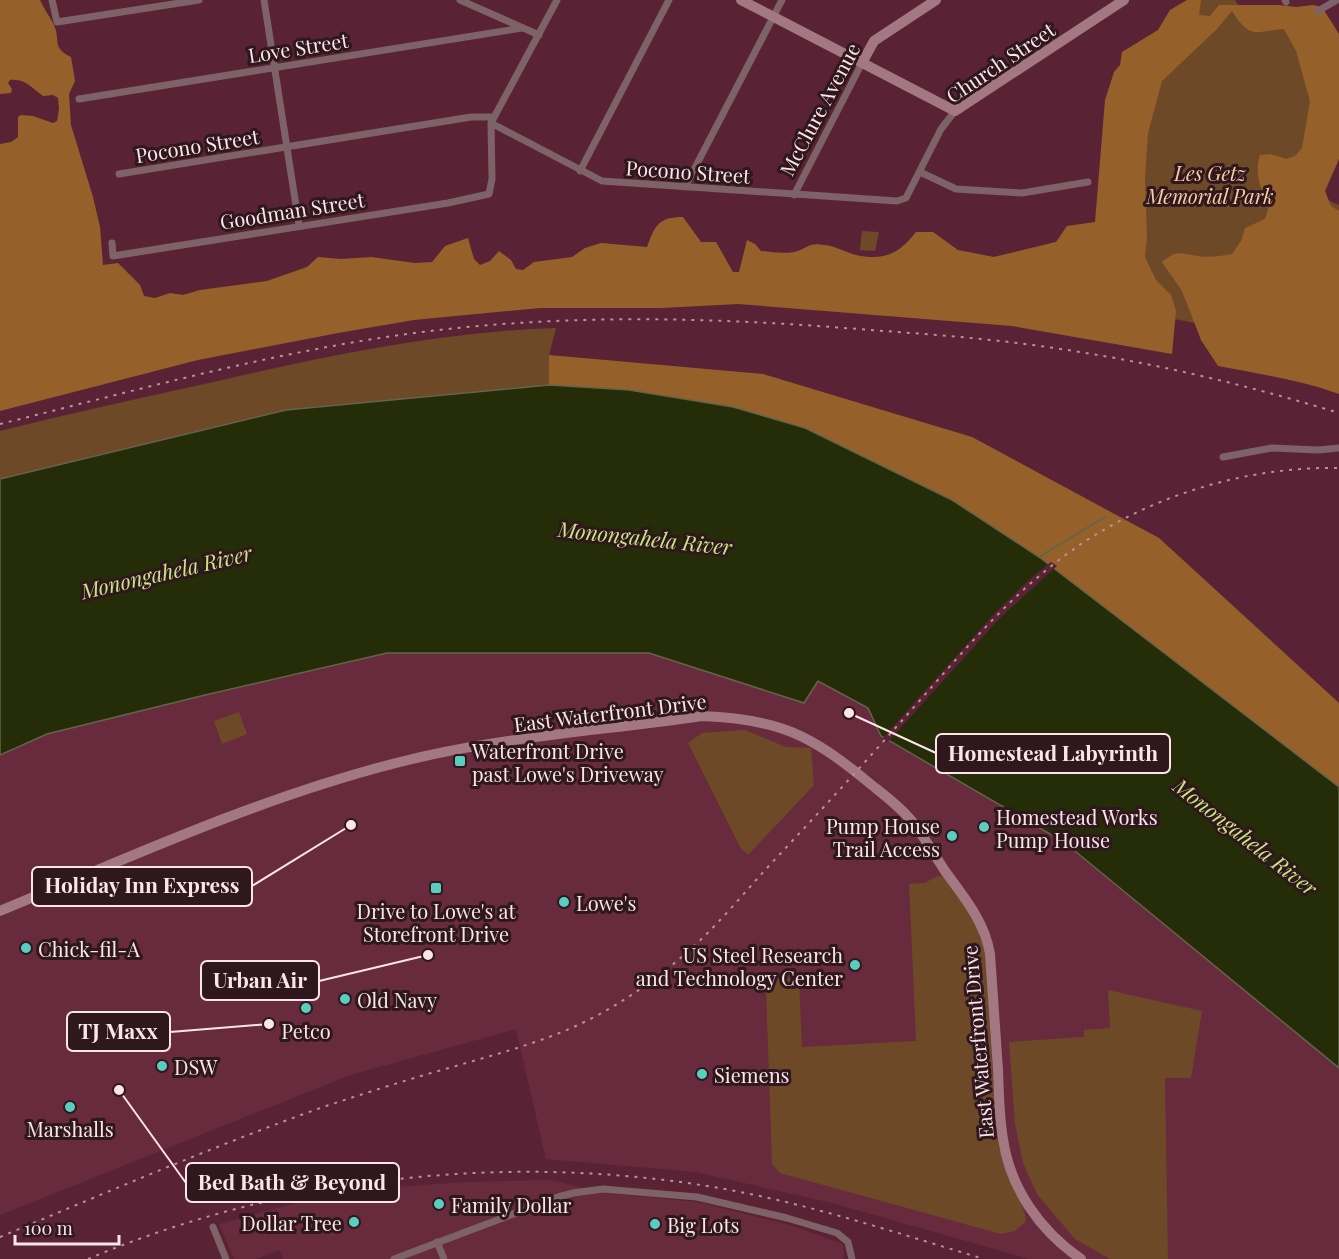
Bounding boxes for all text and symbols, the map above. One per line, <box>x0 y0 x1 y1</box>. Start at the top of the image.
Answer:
street label: Church Street <box>940 15 1060 108</box>
street label: Love Street <box>246 26 351 68</box>
street label: McClure Avenue <box>773 38 865 180</box>
street label: Pocono Street <box>133 122 262 168</box>
street label: Pocono Street <box>625 153 752 189</box>
park label: Les Getz Memorial Park <box>1145 159 1274 209</box>
street label: Goodman Street <box>218 185 367 235</box>
water label: Monongahela River <box>556 514 734 560</box>
water label: Monongahela River <box>77 537 255 605</box>
street label: East Waterfront Drive <box>512 687 708 737</box>
callout: Homestead Labyrinth <box>936 734 1170 773</box>
place label: Waterfront Drive past Lowe's Driveway <box>471 737 664 787</box>
text: Homestead Labyrinth <box>948 738 1158 766</box>
marker: Waterfront Drive past Lowe's Driveway <box>453 754 467 768</box>
water label: Monongahela River <box>1168 771 1324 901</box>
place label: Homestead Works Pump House <box>996 803 1158 853</box>
place label: Pump House Trail Access <box>826 812 940 862</box>
marker: Homestead Works Pump House <box>977 820 991 834</box>
marker: Pump House Trail Access <box>945 829 959 843</box>
callout: Holiday Inn Express <box>32 867 252 906</box>
text: Holiday Inn Express <box>45 870 239 898</box>
marker: Drive to Lowe's at Storefront Drive <box>429 881 443 895</box>
place label: Lowe's <box>576 889 636 916</box>
marker: Lowe's <box>557 895 571 909</box>
place label: Drive to Lowe's at Storefront Drive <box>356 897 516 947</box>
place label: Chick-fil-A <box>38 935 140 962</box>
marker: Chick-fil-A <box>19 941 33 955</box>
place label: US Steel Research and Technology Center <box>636 941 843 991</box>
street label: East Waterfront Drive <box>955 944 999 1140</box>
marker: US Steel Research and Technology Center <box>848 958 862 972</box>
callout: Urban Air <box>201 961 319 1000</box>
text: Urban Air <box>213 965 307 993</box>
place label: Old Navy <box>357 986 437 1013</box>
marker: Old Navy <box>338 992 352 1006</box>
marker: Petco <box>299 1001 313 1015</box>
callout: TJ Maxx <box>67 1012 170 1051</box>
text: TJ Maxx <box>78 1016 158 1044</box>
place label: Petco <box>281 1017 331 1044</box>
place label: DSW <box>174 1053 218 1080</box>
marker: DSW <box>155 1059 169 1073</box>
place label: Siemens <box>714 1061 790 1088</box>
marker: Siemens <box>695 1067 709 1081</box>
marker: Marshalls <box>63 1100 77 1114</box>
place label: Marshalls <box>26 1115 114 1142</box>
callout: Bed Bath & Beyond <box>186 1163 399 1202</box>
text: Bed Bath & Beyond <box>198 1167 387 1195</box>
place label: Family Dollar <box>451 1191 572 1218</box>
marker: Family Dollar <box>432 1197 446 1211</box>
scale bar <box>15 1208 118 1246</box>
place label: Dollar Tree <box>241 1209 342 1236</box>
place label: Big Lots <box>667 1211 740 1238</box>
marker: Dollar Tree <box>347 1215 361 1229</box>
text: 100 m <box>24 1216 73 1240</box>
marker: Big Lots <box>648 1217 662 1231</box>

